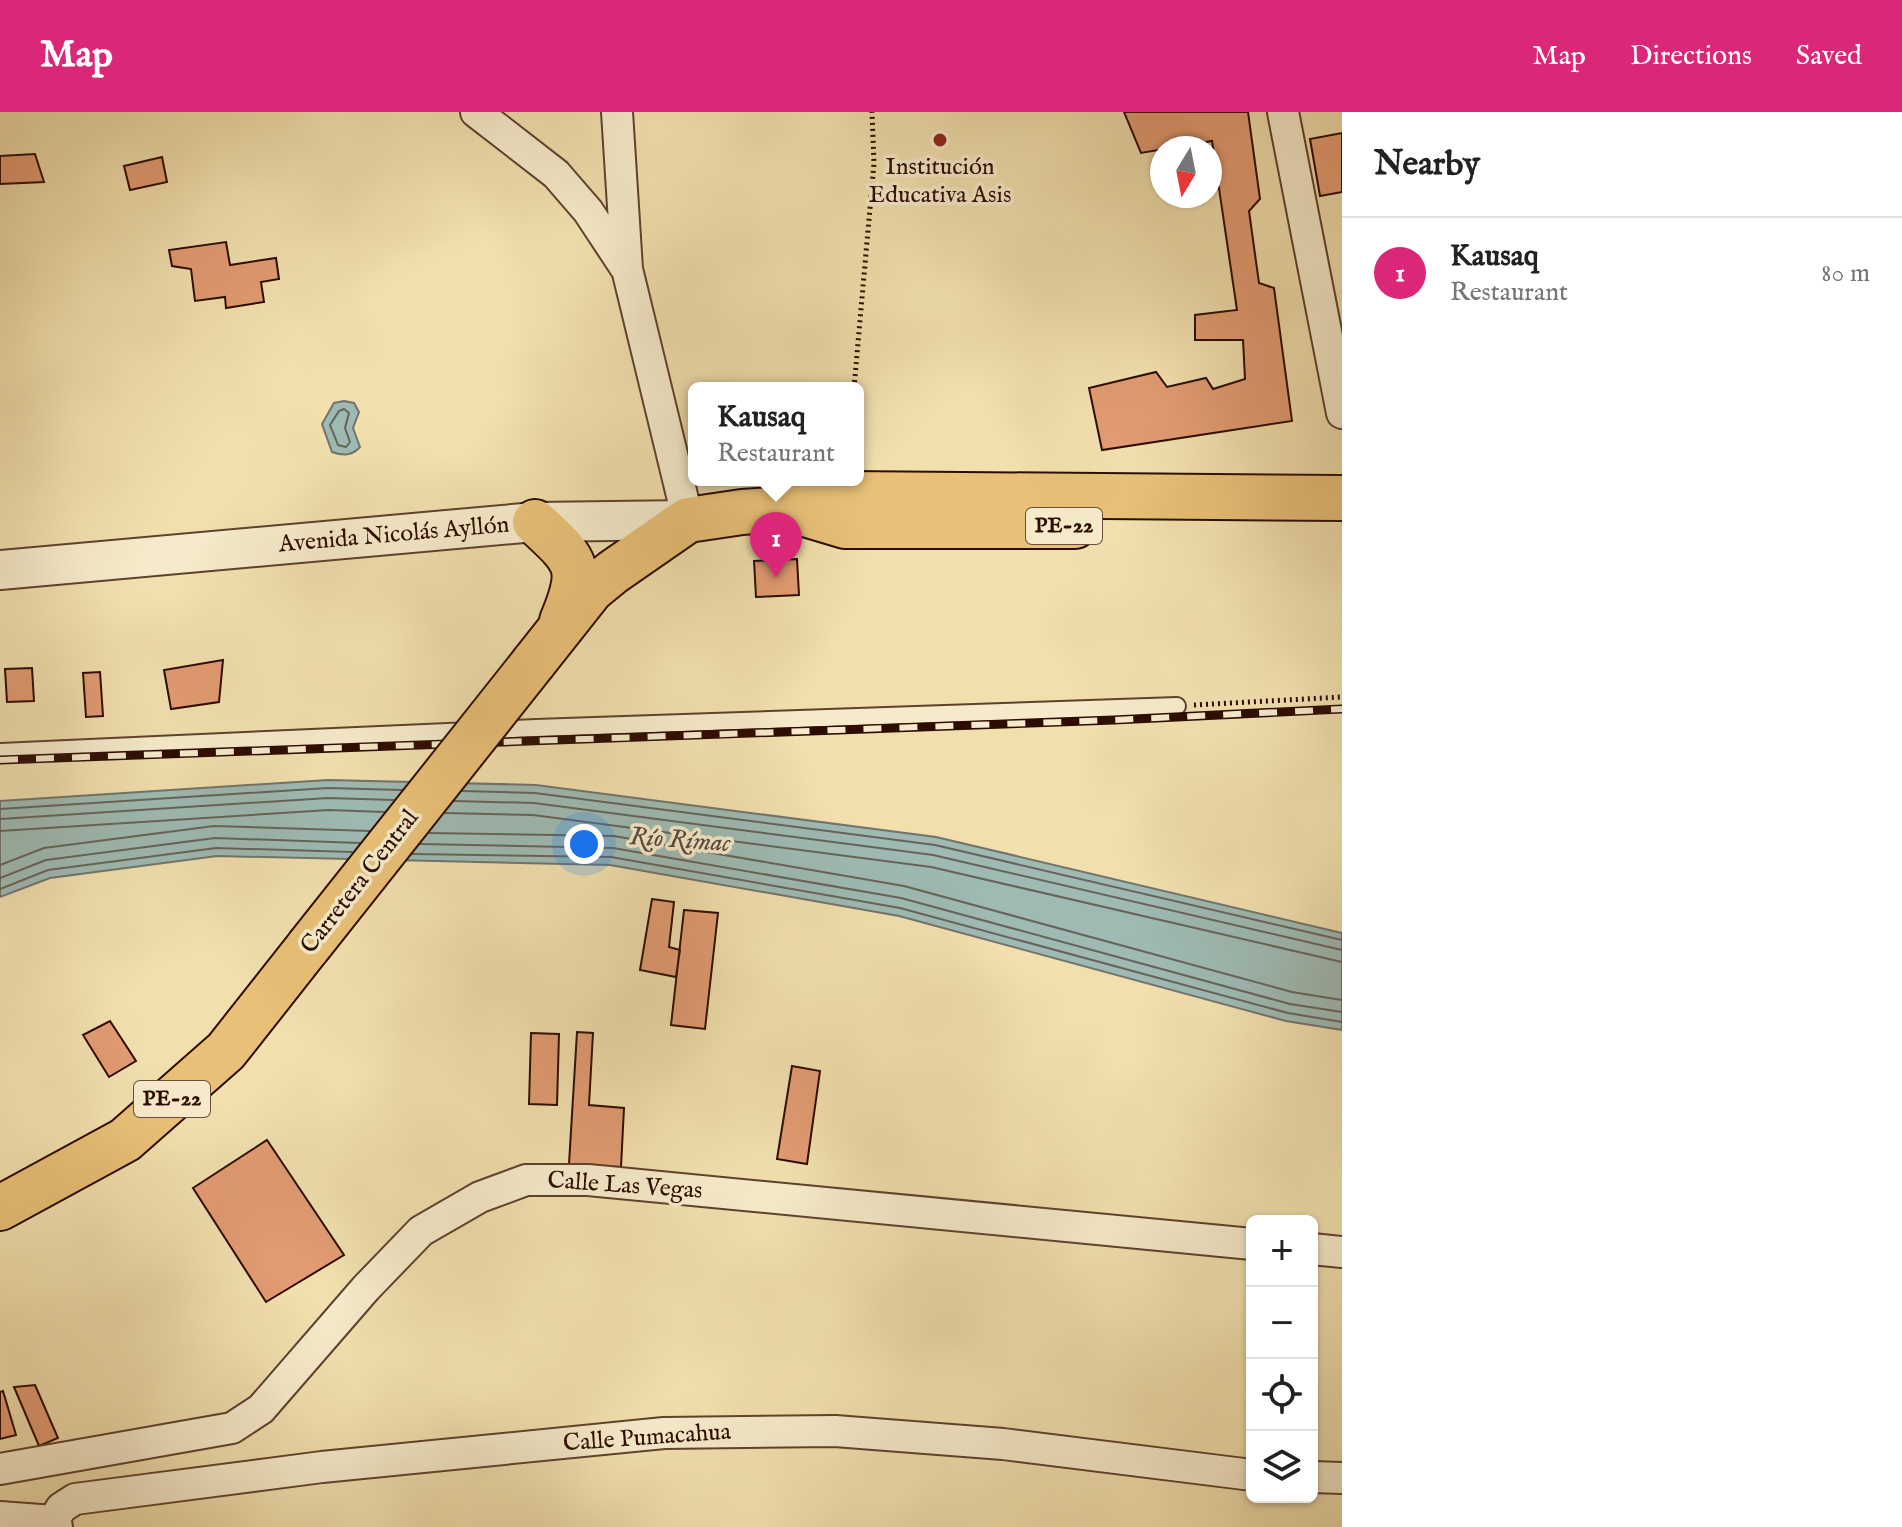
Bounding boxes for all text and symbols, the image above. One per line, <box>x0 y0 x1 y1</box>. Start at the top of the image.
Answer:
text: Map <box>40 32 113 80</box>
text: Map <box>1532 39 1586 74</box>
text: Directions <box>1630 39 1752 74</box>
text: Saved <box>1796 39 1862 74</box>
marker: Institución Educativa Asis <box>931 131 949 149</box>
north arrow <box>1150 136 1222 208</box>
text: Nearby <box>1374 143 1480 186</box>
place label: Institución Educativa Asis <box>869 152 1011 211</box>
text: Kausaq <box>1450 238 1539 276</box>
text: 1 <box>1395 257 1405 290</box>
text: 80 m <box>1821 257 1870 290</box>
text: Restaurant <box>1450 276 1568 309</box>
popup <box>688 382 864 486</box>
text: Kausaq <box>717 399 806 437</box>
text: Restaurant <box>717 437 835 470</box>
road number: PE-22 <box>1026 508 1102 544</box>
street label: Avenida Nicolás Ayllón <box>276 509 511 561</box>
pin: 1 <box>750 512 802 578</box>
street label: Carretera Central <box>294 803 426 960</box>
water label: Río Rímac <box>628 820 733 860</box>
your location <box>564 824 604 864</box>
road number: PE-22 <box>134 1081 210 1117</box>
street label: Calle Las Vegas <box>546 1165 704 1207</box>
map controls <box>1246 1215 1318 1503</box>
button: + <box>1246 1215 1318 1287</box>
button: − <box>1246 1287 1318 1359</box>
button: locate <box>1246 1359 1318 1431</box>
street label: Calle Pumacahua <box>562 1417 733 1459</box>
button: layers <box>1246 1431 1318 1503</box>

